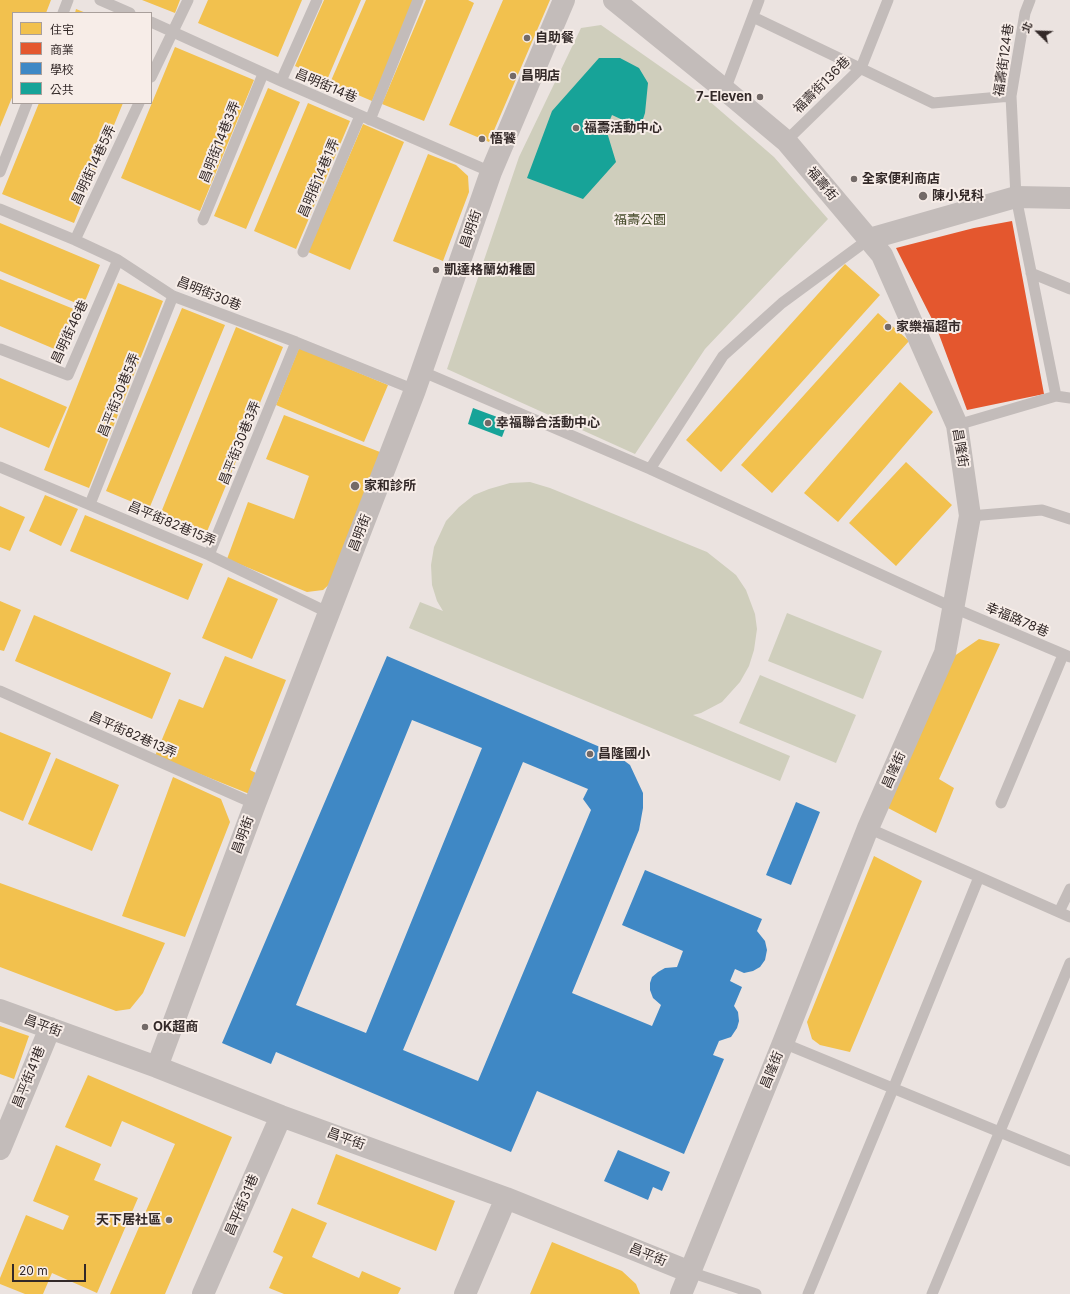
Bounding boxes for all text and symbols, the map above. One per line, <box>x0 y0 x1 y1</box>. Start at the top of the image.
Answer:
legend <box>12 12 152 104</box>
north arrow <box>1018 12 1058 52</box>
text: 北 <box>1018 20 1036 35</box>
text: 住宅 <box>50 22 74 37</box>
street label: 福壽街124巷 <box>991 23 1017 97</box>
place label: 自助餐 <box>535 30 574 46</box>
marker: 自助餐 <box>522 33 532 43</box>
text: 商業 <box>50 42 74 57</box>
street label: 福壽街136巷 <box>791 54 853 116</box>
text: 學校 <box>50 62 74 77</box>
street label: 昌明街14巷 <box>293 66 359 106</box>
place label: 昌明店 <box>521 68 560 84</box>
marker: 昌明店 <box>508 71 518 81</box>
text: 公共 <box>50 82 74 97</box>
place label: 7-Eleven <box>696 89 752 105</box>
marker: 7-Eleven <box>755 92 765 102</box>
street label: 昌明街14巷3弄 <box>197 99 243 185</box>
place label: 福壽活動中心 <box>584 120 662 136</box>
street label: 昌明街14巷5弄 <box>69 122 119 208</box>
marker: 福壽活動中心 <box>571 123 581 133</box>
place label: 悟饕 <box>490 131 516 147</box>
marker: 悟饕 <box>477 134 487 144</box>
street label: 昌明街14巷1弄 <box>295 136 343 220</box>
street label: 福壽街 <box>803 164 841 204</box>
place label: 全家便利商店 <box>862 171 940 187</box>
marker: 全家便利商店 <box>849 174 859 184</box>
place label: 陳小兒科 <box>932 188 984 204</box>
marker: 陳小兒科 <box>917 190 929 202</box>
street label: 昌明街 <box>457 208 485 250</box>
park label: 福壽公園 <box>614 212 666 228</box>
place label: 凱達格蘭幼稚園 <box>444 262 535 278</box>
marker: 凱達格蘭幼稚園 <box>431 265 441 275</box>
street label: 昌明街30巷 <box>174 274 244 314</box>
street label: 昌明街46巷 <box>48 298 92 366</box>
place label: 家樂福超市 <box>896 319 961 335</box>
marker: 家樂福超市 <box>883 322 893 332</box>
street label: 昌平街30巷5弄 <box>95 351 143 439</box>
street label: 昌平街30巷3弄 <box>216 399 264 487</box>
place label: 幸福聯合活動中心 <box>496 415 600 431</box>
marker: 幸福聯合活動中心 <box>483 418 493 428</box>
street label: 昌隆街 <box>949 428 971 468</box>
place label: 家和診所 <box>364 478 416 494</box>
marker: 家和診所 <box>349 480 361 492</box>
street label: 昌平街82巷15弄 <box>126 498 218 550</box>
street label: 昌明街 <box>346 512 374 554</box>
street label: 幸福路78巷 <box>983 600 1051 640</box>
street label: 昌平街82巷13弄 <box>87 709 179 761</box>
place label: 昌隆國小 <box>598 746 650 762</box>
marker: 昌隆國小 <box>585 749 595 759</box>
street label: 昌隆街 <box>879 749 909 791</box>
street label: 昌明街 <box>229 814 257 856</box>
street label: 昌平街 <box>22 1012 64 1040</box>
place label: OK超商 <box>153 1019 198 1035</box>
marker: OK超商 <box>140 1022 150 1032</box>
street label: 昌平街41巷 <box>10 1044 48 1110</box>
street label: 昌隆街 <box>757 1049 787 1091</box>
street label: 昌平街 <box>325 1125 367 1153</box>
street label: 昌平街31巷 <box>222 1172 262 1238</box>
place label: 天下居社區 <box>96 1212 161 1228</box>
marker: 天下居社區 <box>164 1215 174 1225</box>
street label: 昌平街 <box>627 1240 669 1270</box>
scale bar <box>14 1256 88 1282</box>
text: 20 m <box>19 1263 48 1278</box>

